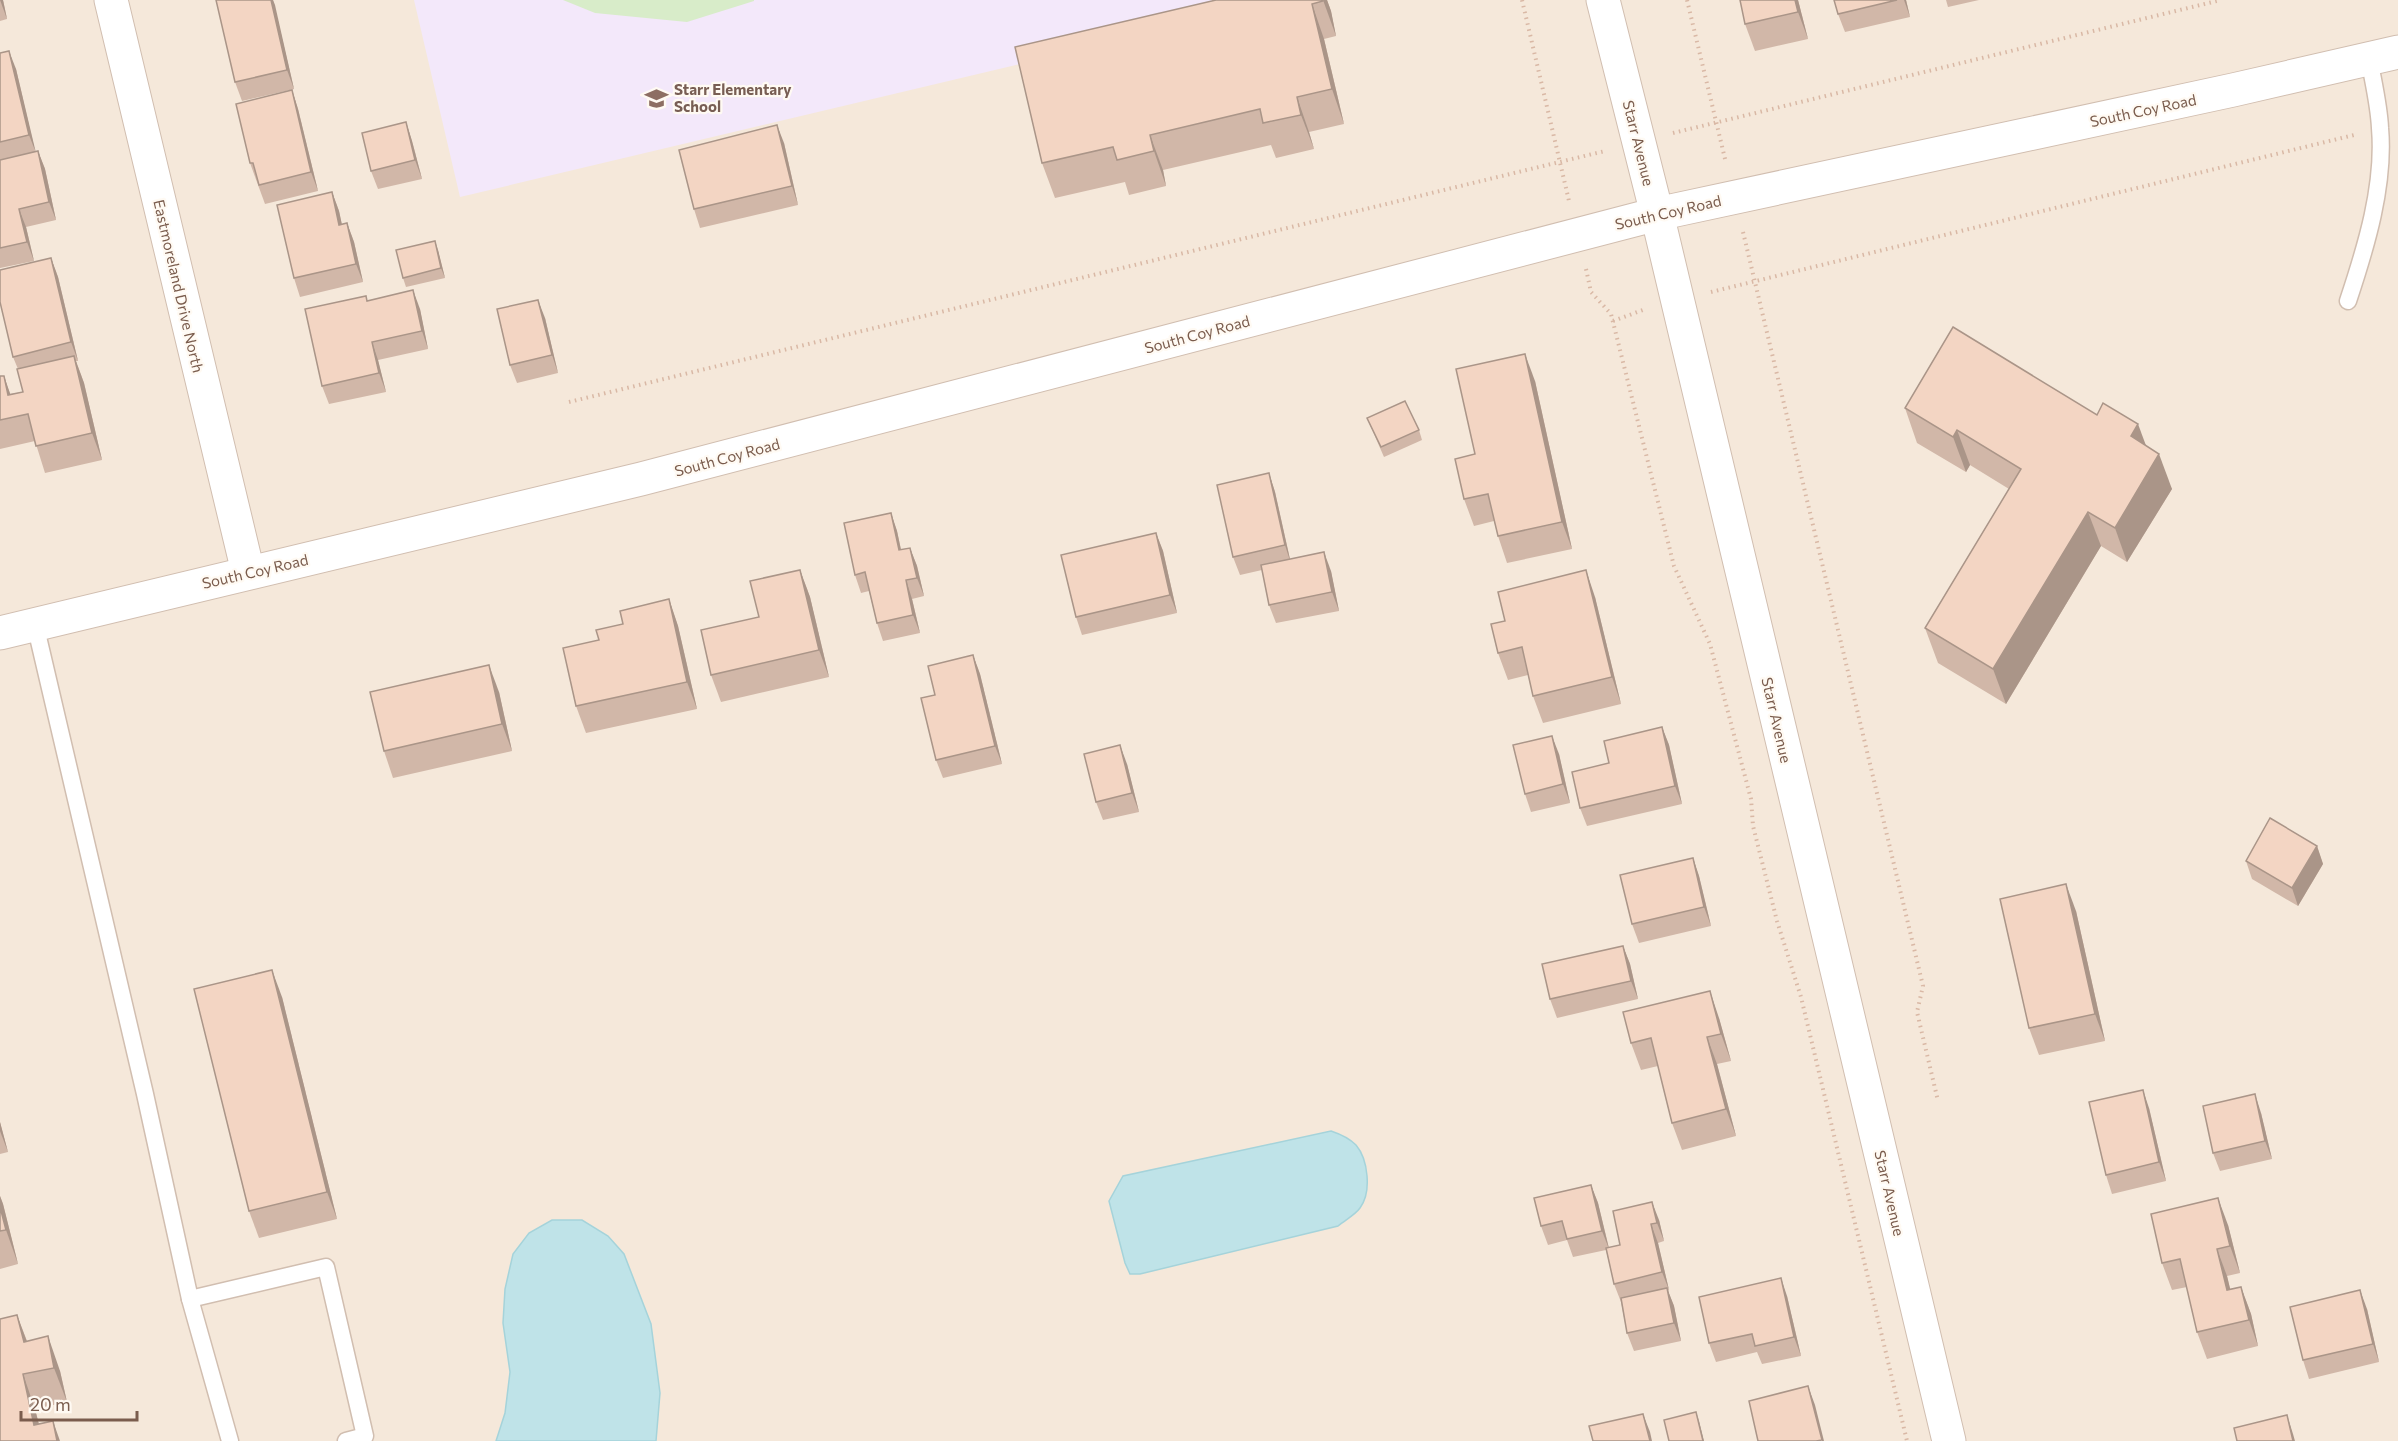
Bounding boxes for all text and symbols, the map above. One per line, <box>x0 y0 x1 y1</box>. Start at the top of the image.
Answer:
place label: Starr Elementary School <box>674 80 792 115</box>
school or university icon: Starr Elementary School <box>643 85 669 111</box>
street label: South Coy Road <box>2088 90 2198 130</box>
street label: Starr Avenue <box>1620 98 1658 188</box>
street label: South Coy Road <box>1613 191 1723 233</box>
street label: Eastmoreland Drive North <box>150 198 208 374</box>
street label: South Coy Road <box>1142 311 1252 357</box>
street label: South Coy Road <box>672 434 782 480</box>
street label: South Coy Road <box>200 550 310 592</box>
street label: Starr Avenue <box>1758 675 1796 765</box>
street label: Starr Avenue <box>1871 1148 1909 1238</box>
scale bar <box>21 1384 136 1422</box>
text: 20 m <box>30 1393 71 1415</box>

